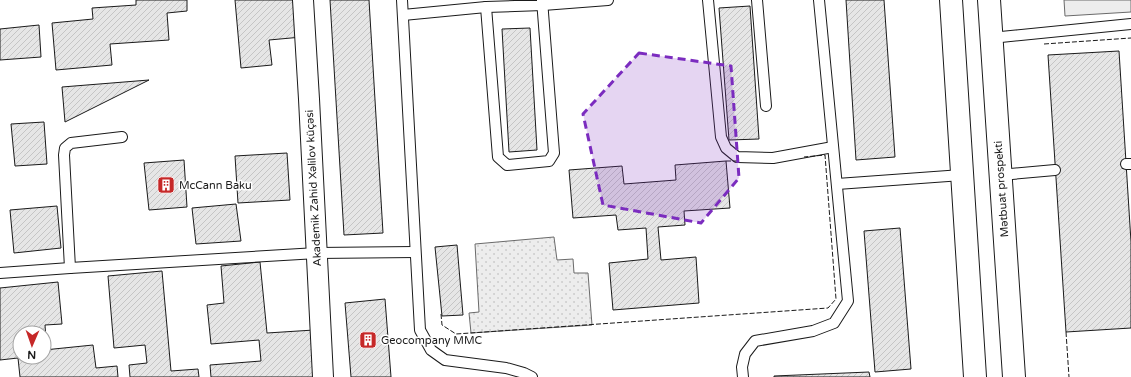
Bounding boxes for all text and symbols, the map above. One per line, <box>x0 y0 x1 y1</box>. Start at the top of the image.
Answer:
street label: Akademik Zahid Xəlilov küçəsi <box>303 109 324 267</box>
street label: Mətbuat prospekti <box>992 140 1011 238</box>
building icon: McCann Baku <box>156 175 176 195</box>
place label: McCann Baku <box>179 179 252 192</box>
north arrow <box>12 325 52 365</box>
building icon: Geocompany MMC <box>358 330 378 350</box>
place label: Geocompany MMC <box>381 334 483 347</box>
text: N <box>27 348 36 361</box>

